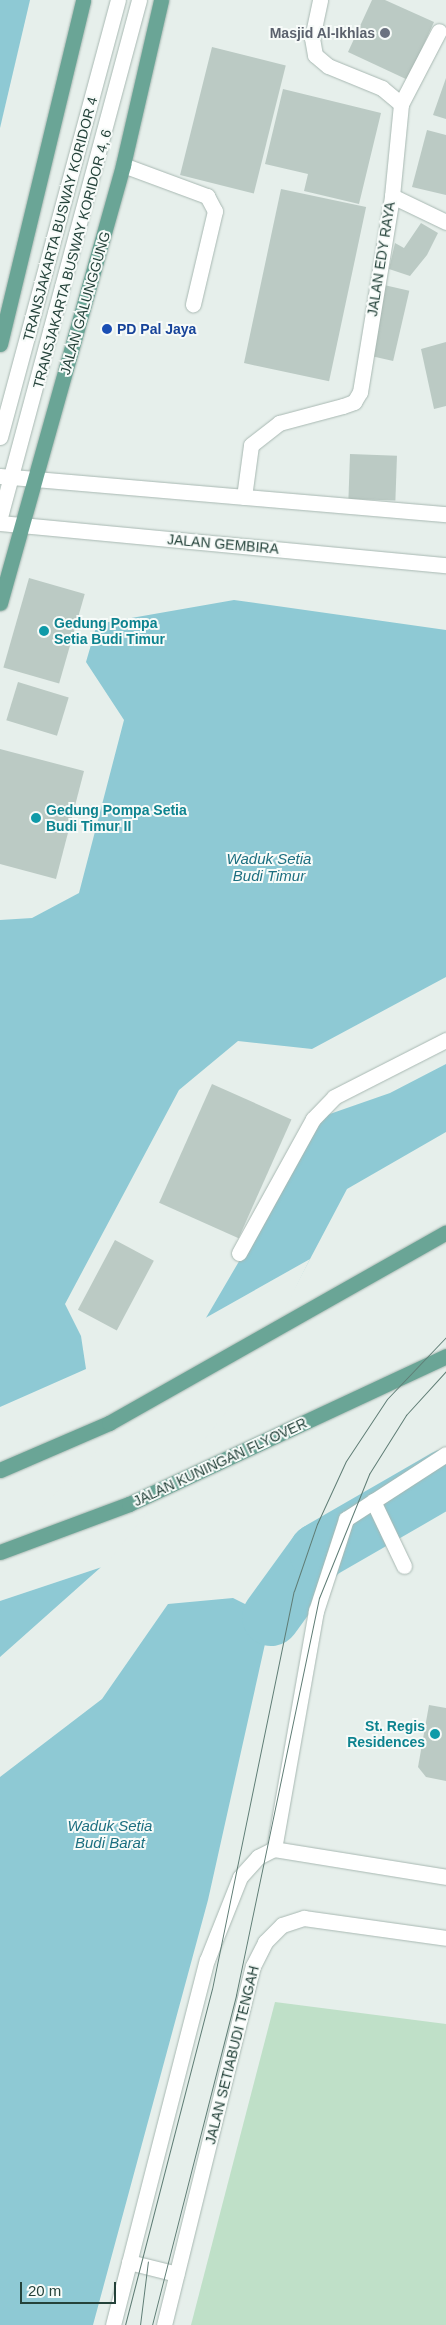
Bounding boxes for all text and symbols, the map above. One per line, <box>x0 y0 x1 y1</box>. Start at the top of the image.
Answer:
place label: Masjid Al-Ikhlas <box>269 25 375 41</box>
marker: Masjid Al-Ikhlas <box>379 27 391 39</box>
street label: TRANSJAKARTA BUSWAY KORIDOR 4 <box>19 95 101 343</box>
street label: TRANSJAKARTA BUSWAY KORIDOR 4, 6 <box>29 127 115 391</box>
street label: JALAN EDY RAYA <box>364 200 398 318</box>
street label: JALAN GALUNGGUNG <box>56 229 114 377</box>
place label: PD Pal Jaya <box>117 321 196 337</box>
marker: PD Pal Jaya <box>101 323 113 335</box>
street label: JALAN GEMBIRA <box>166 531 280 557</box>
place label: Gedung Pompa Setia Budi Timur <box>54 615 165 648</box>
marker: Gedung Pompa Setia Budi Timur <box>38 625 50 637</box>
place label: Gedung Pompa Setia Budi Timur II <box>46 802 187 834</box>
marker: Gedung Pompa Setia Budi Timur II <box>30 812 42 824</box>
water label: Waduk Setia Budi Timur <box>227 849 311 884</box>
street label: JALAN KUNINGAN FLYOVER <box>131 1414 309 1510</box>
place label: St. Regis Residences <box>347 1718 425 1750</box>
marker: St. Regis Residences <box>429 1728 441 1740</box>
water label: Waduk Setia Budi Barat <box>68 1816 152 1851</box>
street label: JALAN SETIABUDI TENGAH <box>202 1964 262 2146</box>
scale bar <box>22 2272 119 2304</box>
text: 20 m <box>28 2282 61 2299</box>

